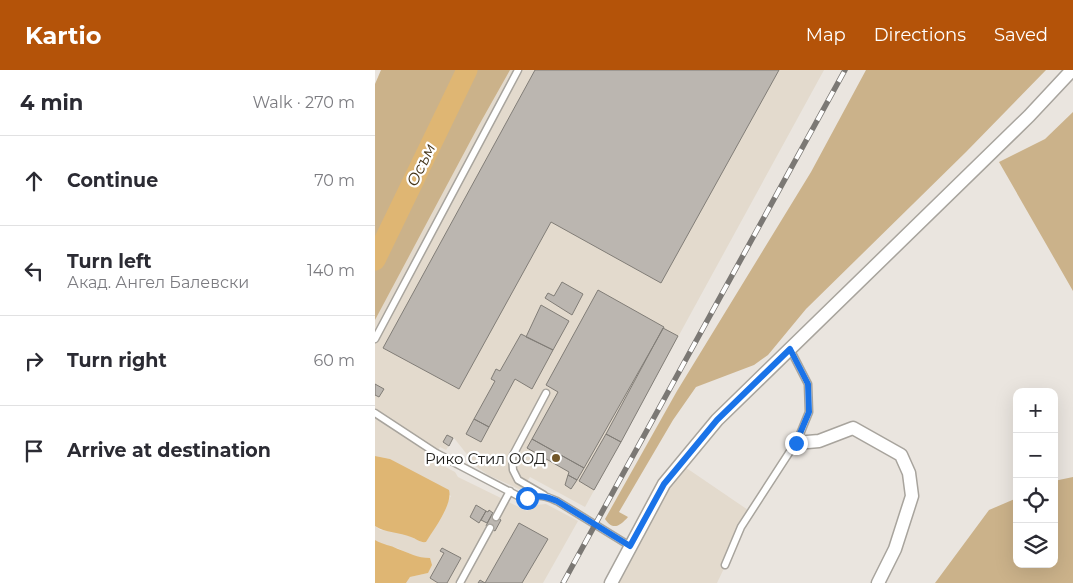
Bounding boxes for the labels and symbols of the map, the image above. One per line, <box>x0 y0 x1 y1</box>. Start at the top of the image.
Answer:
water label: Осъм <box>402 140 440 190</box>
route end <box>785 432 808 455</box>
place label: Рико Стил ООД <box>425 449 546 468</box>
marker: Рико Стил ООД <box>550 452 562 464</box>
route start <box>516 487 539 510</box>

